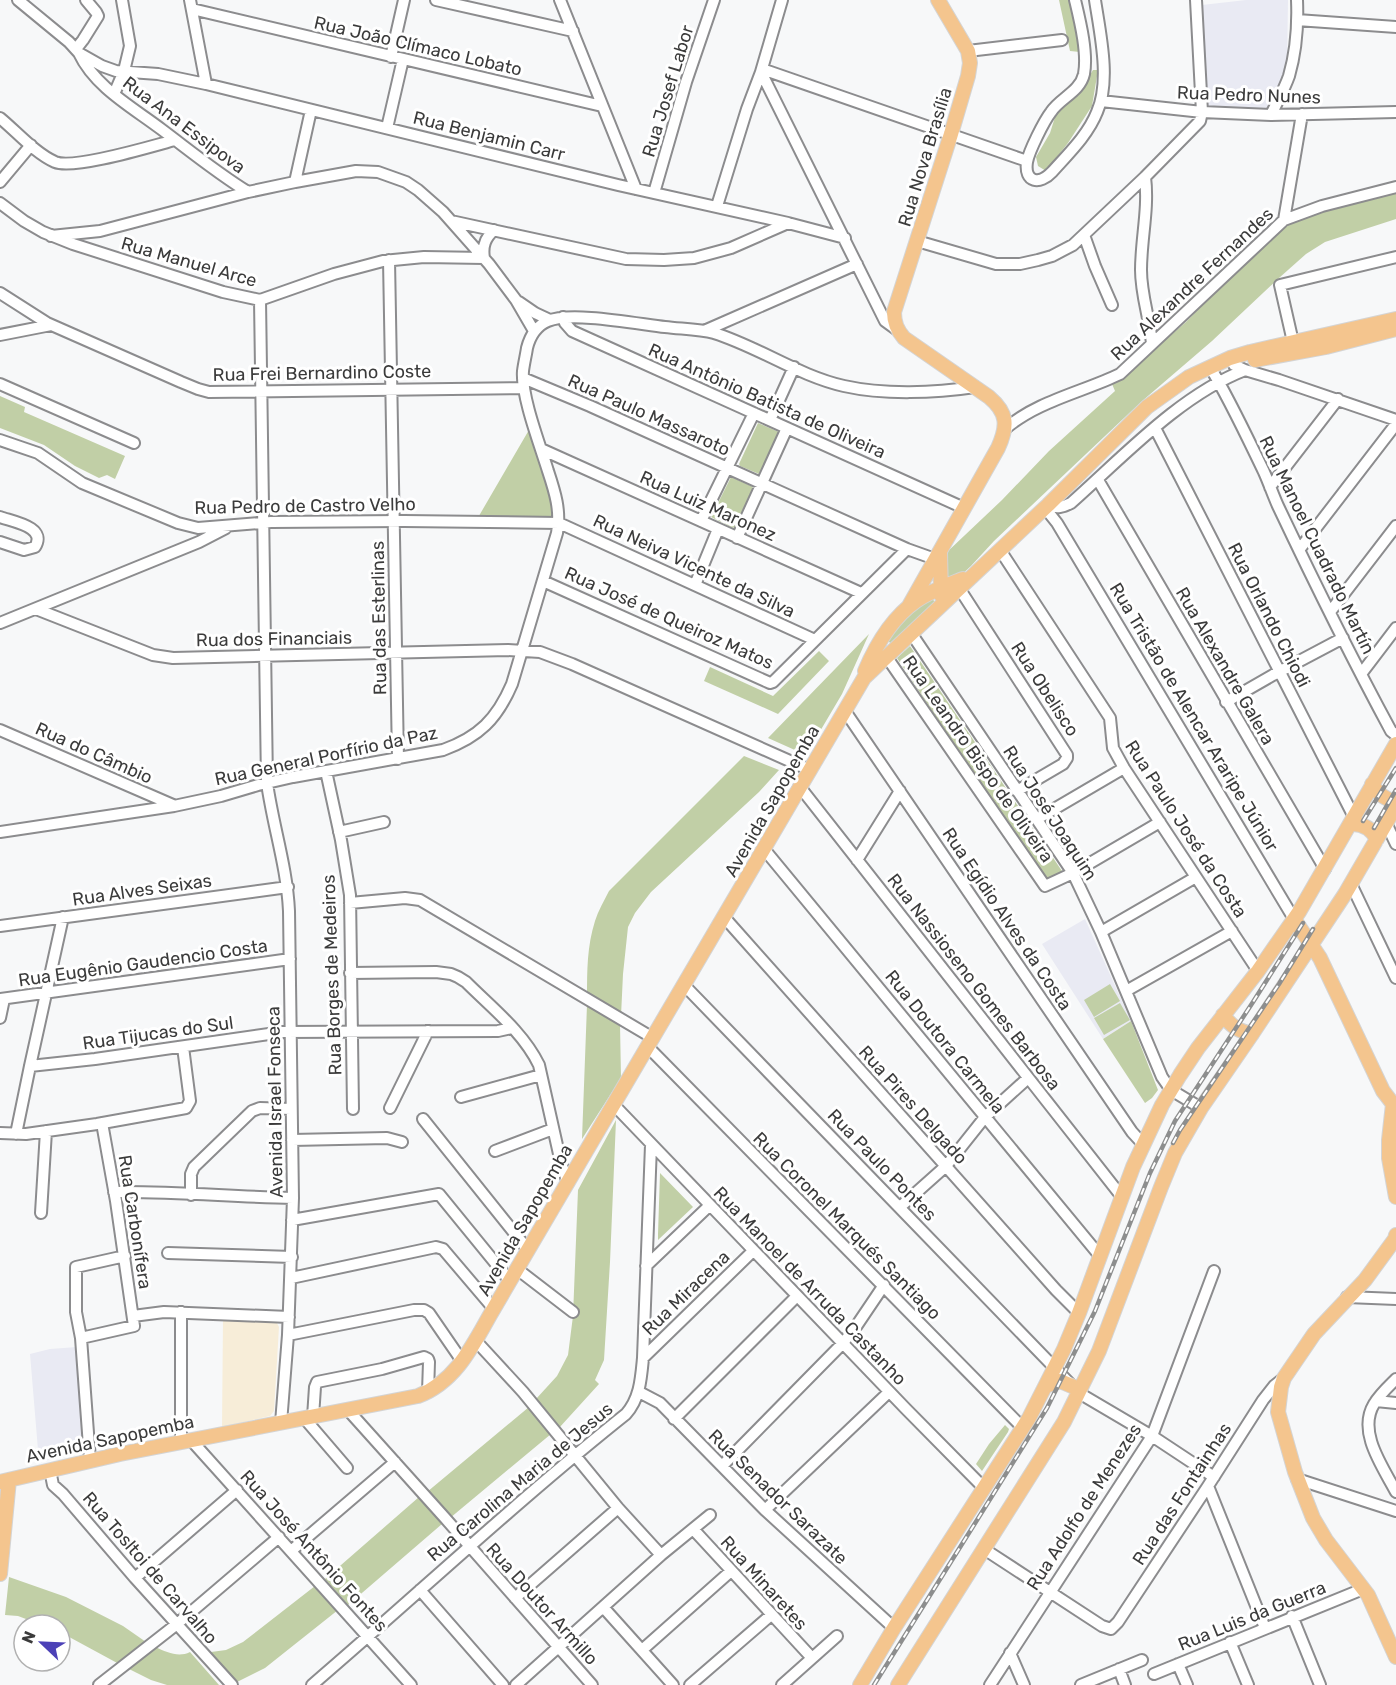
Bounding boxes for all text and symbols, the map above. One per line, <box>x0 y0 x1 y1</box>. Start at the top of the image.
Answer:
street label: Rua João Clímaco Lobato <box>312 11 524 81</box>
street label: Rua Josef Labor <box>637 22 699 160</box>
street label: Rua Ana Essipova <box>118 72 250 178</box>
street label: Rua Pedro Nunes <box>1177 81 1321 109</box>
street label: Rua Nova Brasília <box>893 85 957 229</box>
street label: Rua Benjamin Carr <box>411 106 567 166</box>
street label: Rua Alexandre Fernandes <box>1106 203 1278 365</box>
street label: Rua Manuel Arce <box>119 232 259 292</box>
street label: Rua Antônio Batista de Oliveira <box>645 339 889 463</box>
street label: Rua Frei Bernardino Coste <box>213 360 431 386</box>
street label: Rua Paulo Massaroto <box>565 369 733 461</box>
street label: Rua Manoel Cuadrado Martín <box>1254 432 1380 658</box>
street label: Rua Luiz Maronez <box>636 466 780 546</box>
street label: Rua Pedro de Castro Velho <box>194 493 416 519</box>
street label: Rua Neiva Vicente da Silva <box>590 509 798 623</box>
street label: Rua Orlando Chiodi <box>1223 539 1315 691</box>
street label: Rua das Esterlinas <box>367 541 391 695</box>
street label: Rua José de Queiroz Matos <box>561 562 777 674</box>
street label: Rua Tristão de Alencar Araripe Júnior <box>1105 579 1283 856</box>
street label: Rua Alexandre Galera <box>1171 583 1279 749</box>
street label: Rua dos Financiais <box>196 627 352 651</box>
street label: Rua Obelisco <box>1006 638 1084 740</box>
street label: Rua Leandro Bispo de Oliveira <box>898 651 1058 867</box>
street label: Rua do Câmbio <box>32 717 156 789</box>
street label: Avenida Sapopemba <box>720 721 824 881</box>
street label: Rua General Porfírio da Paz <box>213 722 439 790</box>
street label: Rua Paulo José da Costa <box>1120 736 1252 922</box>
street label: Rua José Joaquim <box>998 742 1102 884</box>
street label: Rua Egídio Alves da Costa <box>938 824 1076 1014</box>
street label: Rua Alves Seixas <box>71 869 213 911</box>
street label: Rua Nassioseno Gomes Barbosa <box>883 869 1065 1095</box>
street label: Rua Borges de Medeiros <box>317 874 347 1076</box>
street label: Rua Eugênio Gaudencio Costa <box>17 935 269 991</box>
street label: Rua Doutora Carmela <box>880 966 1010 1118</box>
street label: Avenida Israel Fonseca <box>262 1006 288 1198</box>
street label: Rua Tijucas do Sul <box>81 1012 235 1054</box>
street label: Rua Pires Delgado <box>854 1041 972 1169</box>
street label: Rua Paulo Pontes <box>823 1104 941 1226</box>
street label: Rua Coronel Marqués Santiago <box>749 1128 945 1324</box>
street label: Avenida Sapopemba <box>473 1140 577 1300</box>
street label: Rua Carbonífera <box>114 1153 156 1291</box>
street label: Rua Manoel de Arruda Castanho <box>709 1182 911 1390</box>
street label: Rua Miracena <box>638 1246 734 1340</box>
street label: Rua Carolina Maria de Jesus <box>423 1398 617 1566</box>
street label: Avenida Sapopemba <box>24 1410 196 1468</box>
street label: Rua das Fontainhas <box>1128 1419 1236 1569</box>
street label: Rua Adolfo de Menezes <box>1022 1420 1146 1594</box>
street label: Rua Senador Sarazate <box>704 1425 852 1569</box>
street label: Rua José Antônio Fontes <box>236 1466 392 1636</box>
street label: Rua Tosltoi de Carvalho <box>78 1487 222 1649</box>
street label: Rua Minaretes <box>716 1531 812 1635</box>
street label: Rua Doutor Armillo <box>481 1538 603 1670</box>
street label: Rua Luis da Guerra <box>1175 1576 1329 1656</box>
north arrow <box>12 1613 72 1673</box>
text: N <box>18 1628 40 1646</box>

